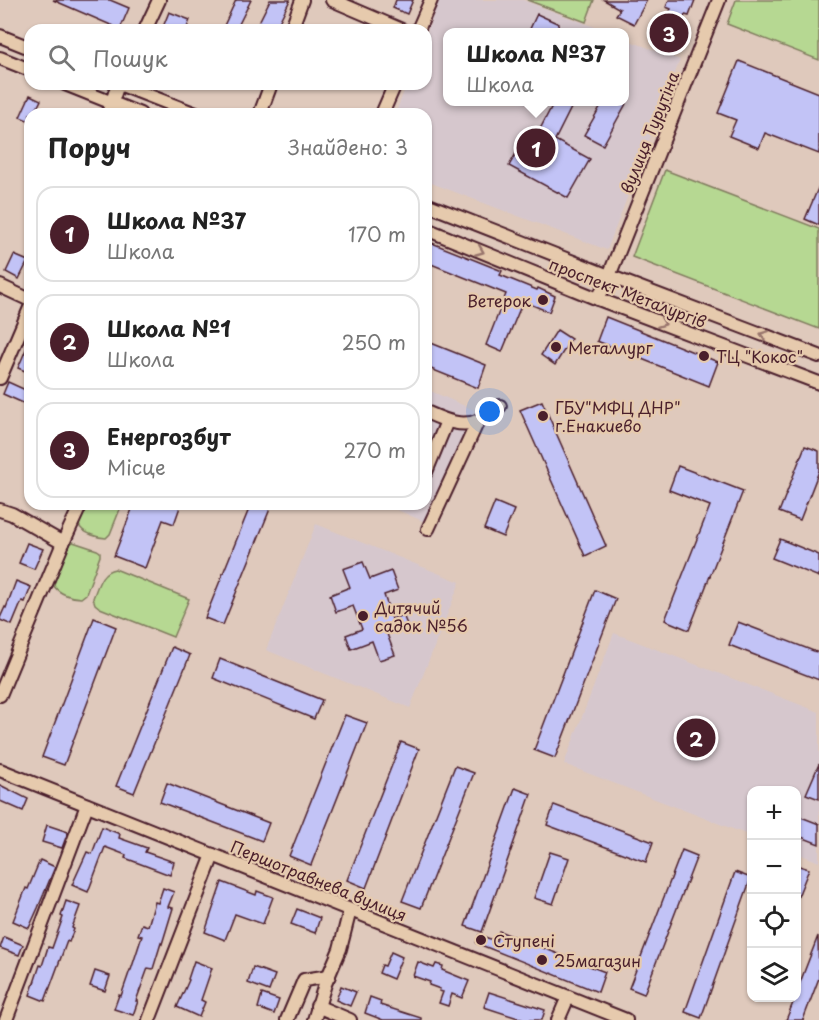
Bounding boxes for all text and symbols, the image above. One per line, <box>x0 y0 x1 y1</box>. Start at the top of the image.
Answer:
pin: 3 <box>650 10 688 56</box>
search box <box>24 24 432 90</box>
popup <box>443 28 629 106</box>
text: Школа №37 <box>467 36 605 69</box>
icon: search <box>45 41 78 74</box>
text: Пошук <box>93 41 168 74</box>
street label: вулиця Турутіна <box>614 67 684 197</box>
text: Школа <box>467 69 534 99</box>
pin: 1 <box>516 126 556 170</box>
text: Поруч <box>48 128 131 167</box>
text: Знайдено: 3 <box>288 132 408 162</box>
text: Школа №37 <box>107 203 246 236</box>
text: 1 <box>65 219 74 249</box>
text: 170 m <box>348 219 406 249</box>
text: Школа <box>107 236 174 266</box>
one-way arrow <box>474 244 485 256</box>
street label: проспект Металургів <box>546 251 710 333</box>
place label: Ветерок <box>467 288 531 312</box>
marker: Ветерок <box>536 293 550 307</box>
text: Школа №1 <box>107 311 231 344</box>
one-way arrow <box>655 316 666 328</box>
text: 2 <box>62 327 77 357</box>
text: 250 m <box>342 327 406 357</box>
one-way arrow <box>760 330 770 343</box>
place label: Металлург <box>568 335 654 359</box>
marker: Металлург <box>549 340 563 354</box>
text: Школа <box>107 344 174 374</box>
place label: ТЦ "Кокос" <box>716 344 803 368</box>
marker: ТЦ "Кокос" <box>697 349 711 363</box>
place label: ГБУ"МФЦ ДНР" г.Енакиево <box>555 395 681 437</box>
your location <box>475 397 504 426</box>
marker: ГБУ"МФЦ ДНР" г.Енакиево <box>536 409 550 423</box>
text: Енергозбут <box>107 419 231 452</box>
text: 3 <box>63 435 76 465</box>
text: 270 m <box>343 435 406 465</box>
text: Місце <box>107 452 166 482</box>
place label: Дитячий садок №56 <box>374 595 468 637</box>
marker: Дитячий садок №56 <box>356 609 370 623</box>
pin: 2 <box>676 716 716 760</box>
map controls <box>747 786 801 1002</box>
button: + <box>747 786 801 840</box>
street label: Першотравнева вулиця <box>227 834 411 926</box>
button: − <box>747 840 801 894</box>
button: locate <box>747 894 801 948</box>
place label: Ступені <box>493 928 555 952</box>
marker: Ступені <box>474 933 488 947</box>
place label: 25магазин <box>554 948 641 972</box>
button: layers <box>747 948 801 1002</box>
marker: 25магазин <box>535 953 549 967</box>

